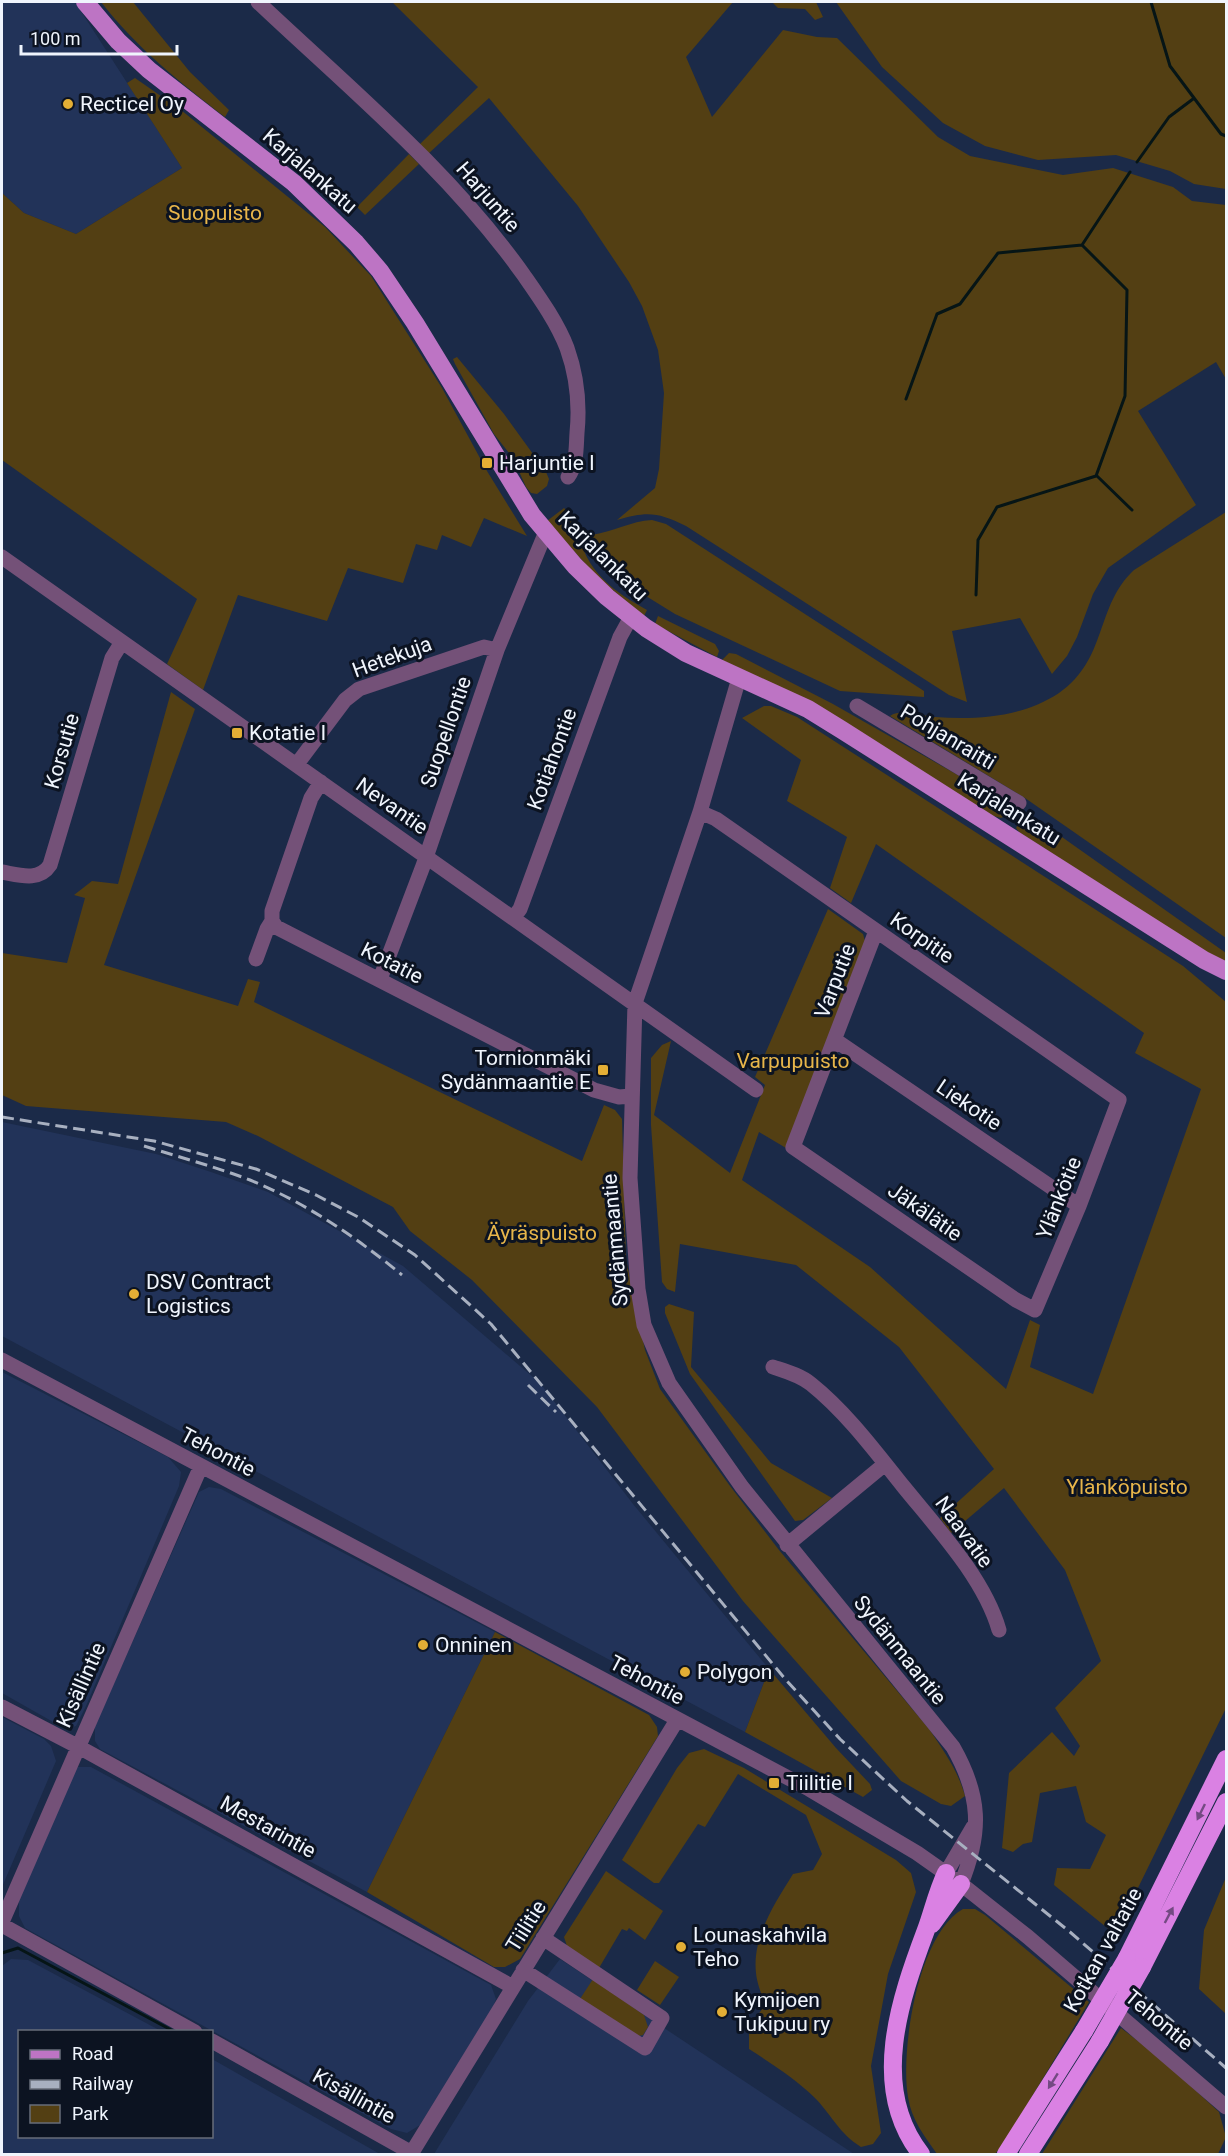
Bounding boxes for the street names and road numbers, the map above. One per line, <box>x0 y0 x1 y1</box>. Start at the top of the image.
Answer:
street label: Karjalankatu <box>258 124 362 218</box>
street label: Harjuntie <box>451 157 525 237</box>
street label: Karjalankatu <box>553 506 653 606</box>
street label: Hetekuja <box>349 632 435 682</box>
street label: Suopellontie <box>416 673 476 791</box>
street label: Pohjanraitti <box>896 699 1000 775</box>
street label: Kotiahontie <box>523 705 581 813</box>
street label: Korsutie <box>40 710 84 792</box>
street label: Karjalankatu <box>953 768 1065 850</box>
street label: Nevantie <box>351 773 433 839</box>
street label: Korpitie <box>886 908 958 968</box>
street label: Kotatie <box>357 937 427 989</box>
street label: Varputie <box>810 940 860 1022</box>
street label: Liekotie <box>932 1075 1006 1135</box>
street label: Ylänkötie <box>1032 1153 1086 1243</box>
street label: Sydänmaantie <box>597 1173 633 1307</box>
street label: Jäkälätie <box>883 1178 967 1246</box>
street label: Tehontie <box>177 1422 259 1482</box>
street label: Naavatie <box>930 1492 998 1572</box>
street label: Sydänmaantie <box>849 1591 951 1709</box>
street label: Kisällintie <box>52 1639 110 1731</box>
street label: Tehontie <box>606 1650 688 1710</box>
street label: Mestarintie <box>216 1791 320 1863</box>
street label: Kotkan valtatie <box>1059 1884 1147 2016</box>
street label: Tiilitie <box>501 1896 551 1956</box>
street label: Tehontie <box>1120 1985 1198 2055</box>
street label: Kisällintie <box>309 2064 399 2128</box>

